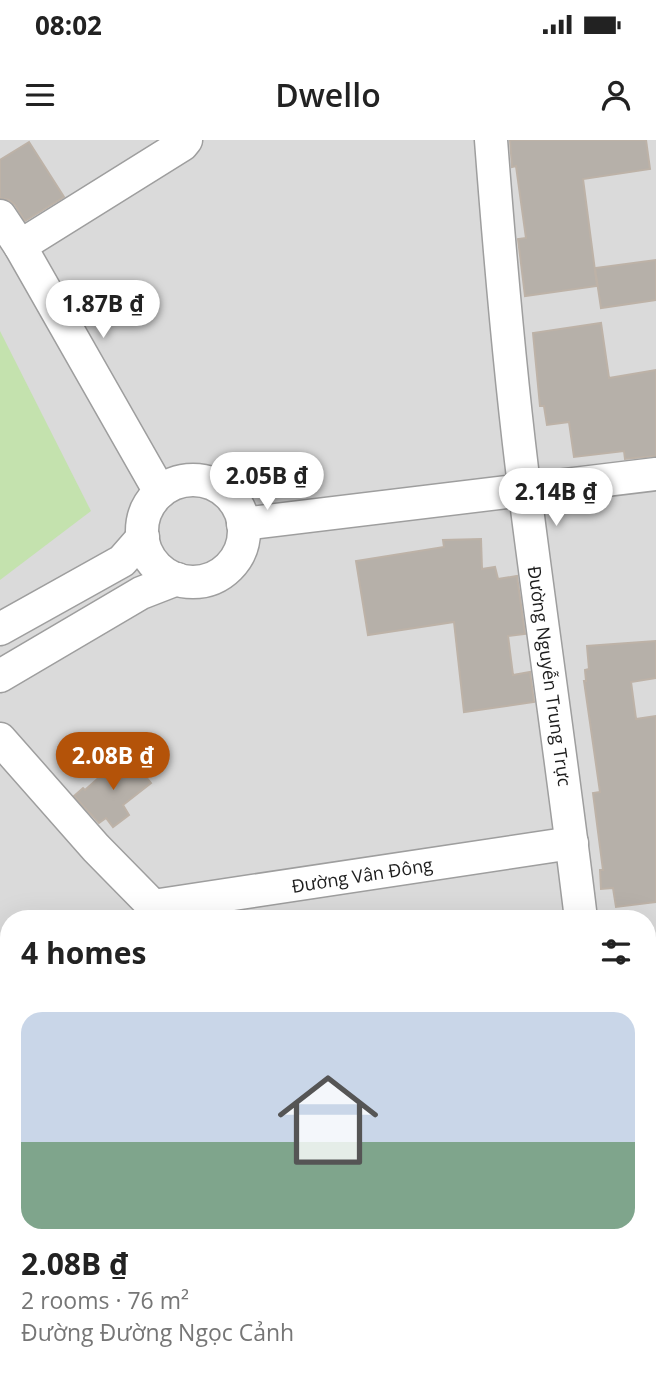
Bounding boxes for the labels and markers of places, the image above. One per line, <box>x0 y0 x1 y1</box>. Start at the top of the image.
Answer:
pin: 1.87B ₫ <box>38 280 168 340</box>
pin: 2.05B ₫ <box>202 452 332 512</box>
pin: 2.14B ₫ <box>491 468 621 528</box>
pin: 2.08B ₫ <box>48 732 178 792</box>

